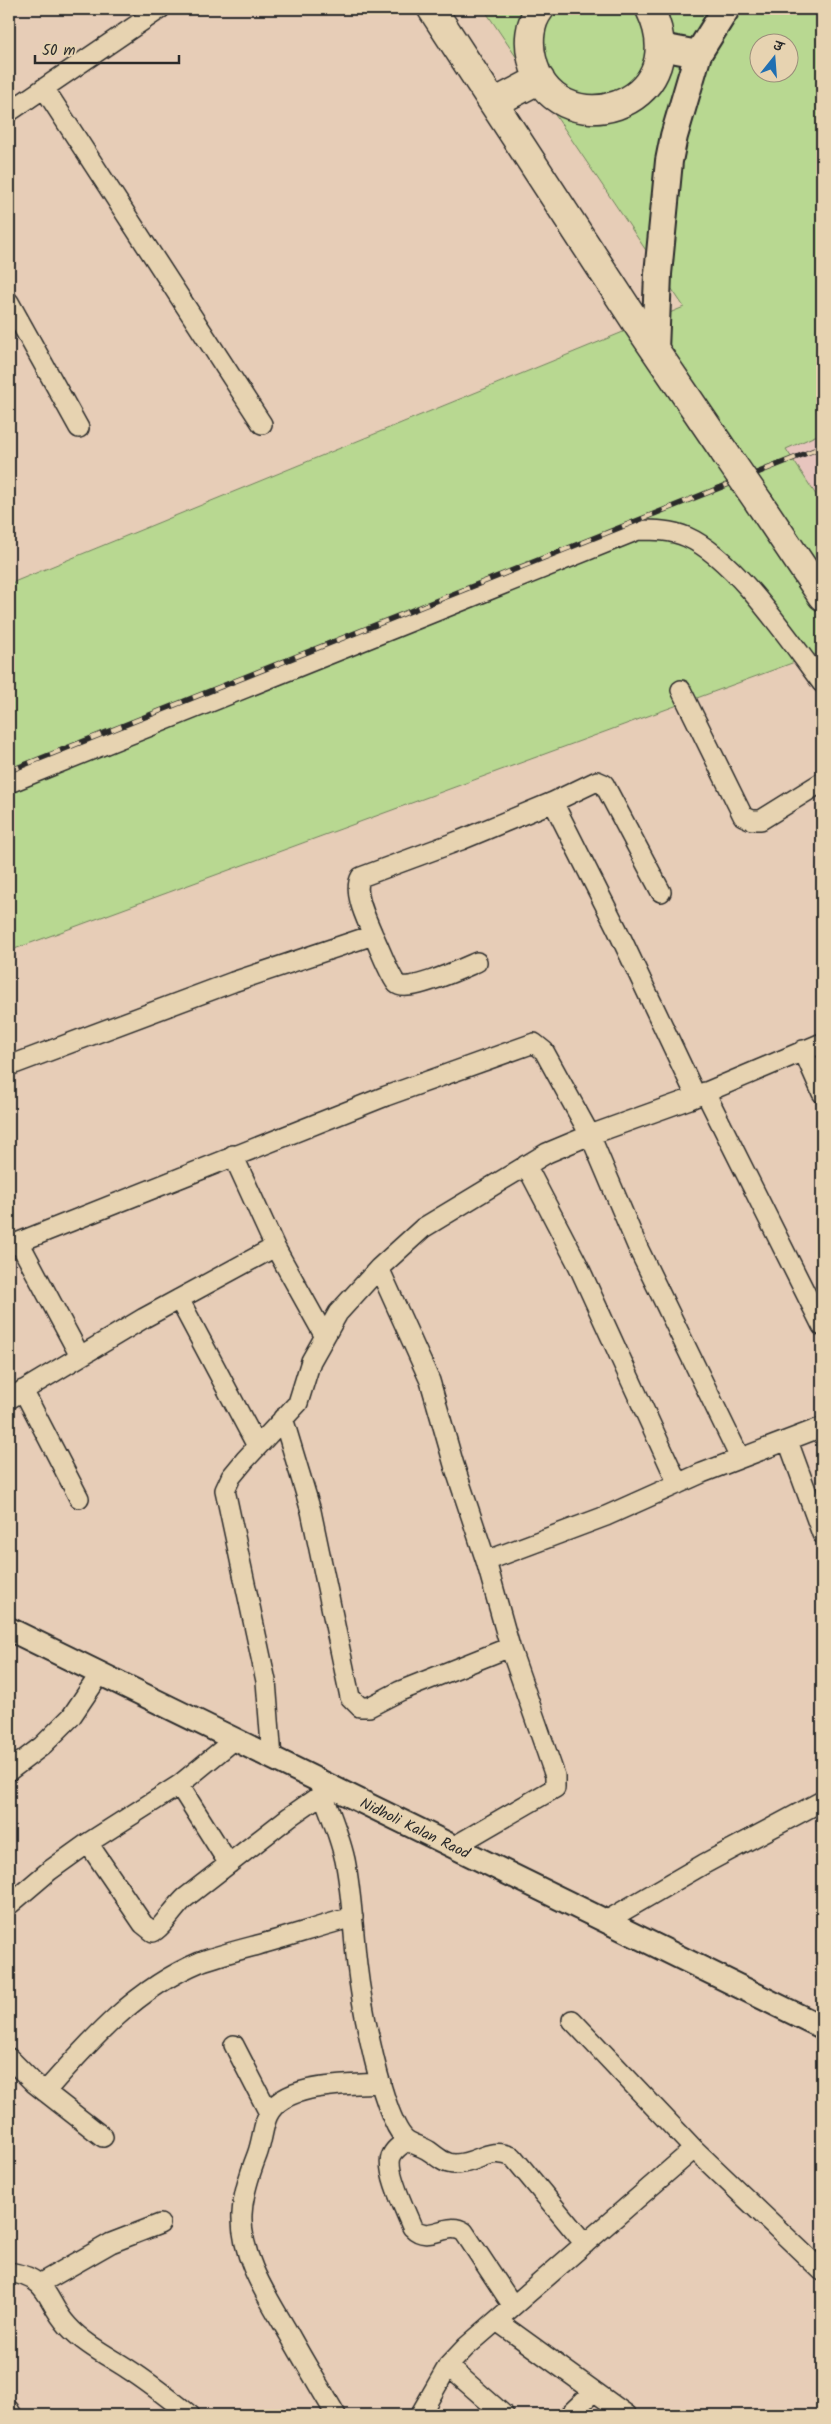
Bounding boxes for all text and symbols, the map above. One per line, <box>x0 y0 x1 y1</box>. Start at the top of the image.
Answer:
scale bar <box>35 32 179 64</box>
north arrow <box>748 32 798 82</box>
text: उ <box>770 35 788 59</box>
text: 50 m <box>42 39 76 63</box>
street label: Nidholi Kalan Raod <box>355 1792 474 1866</box>

